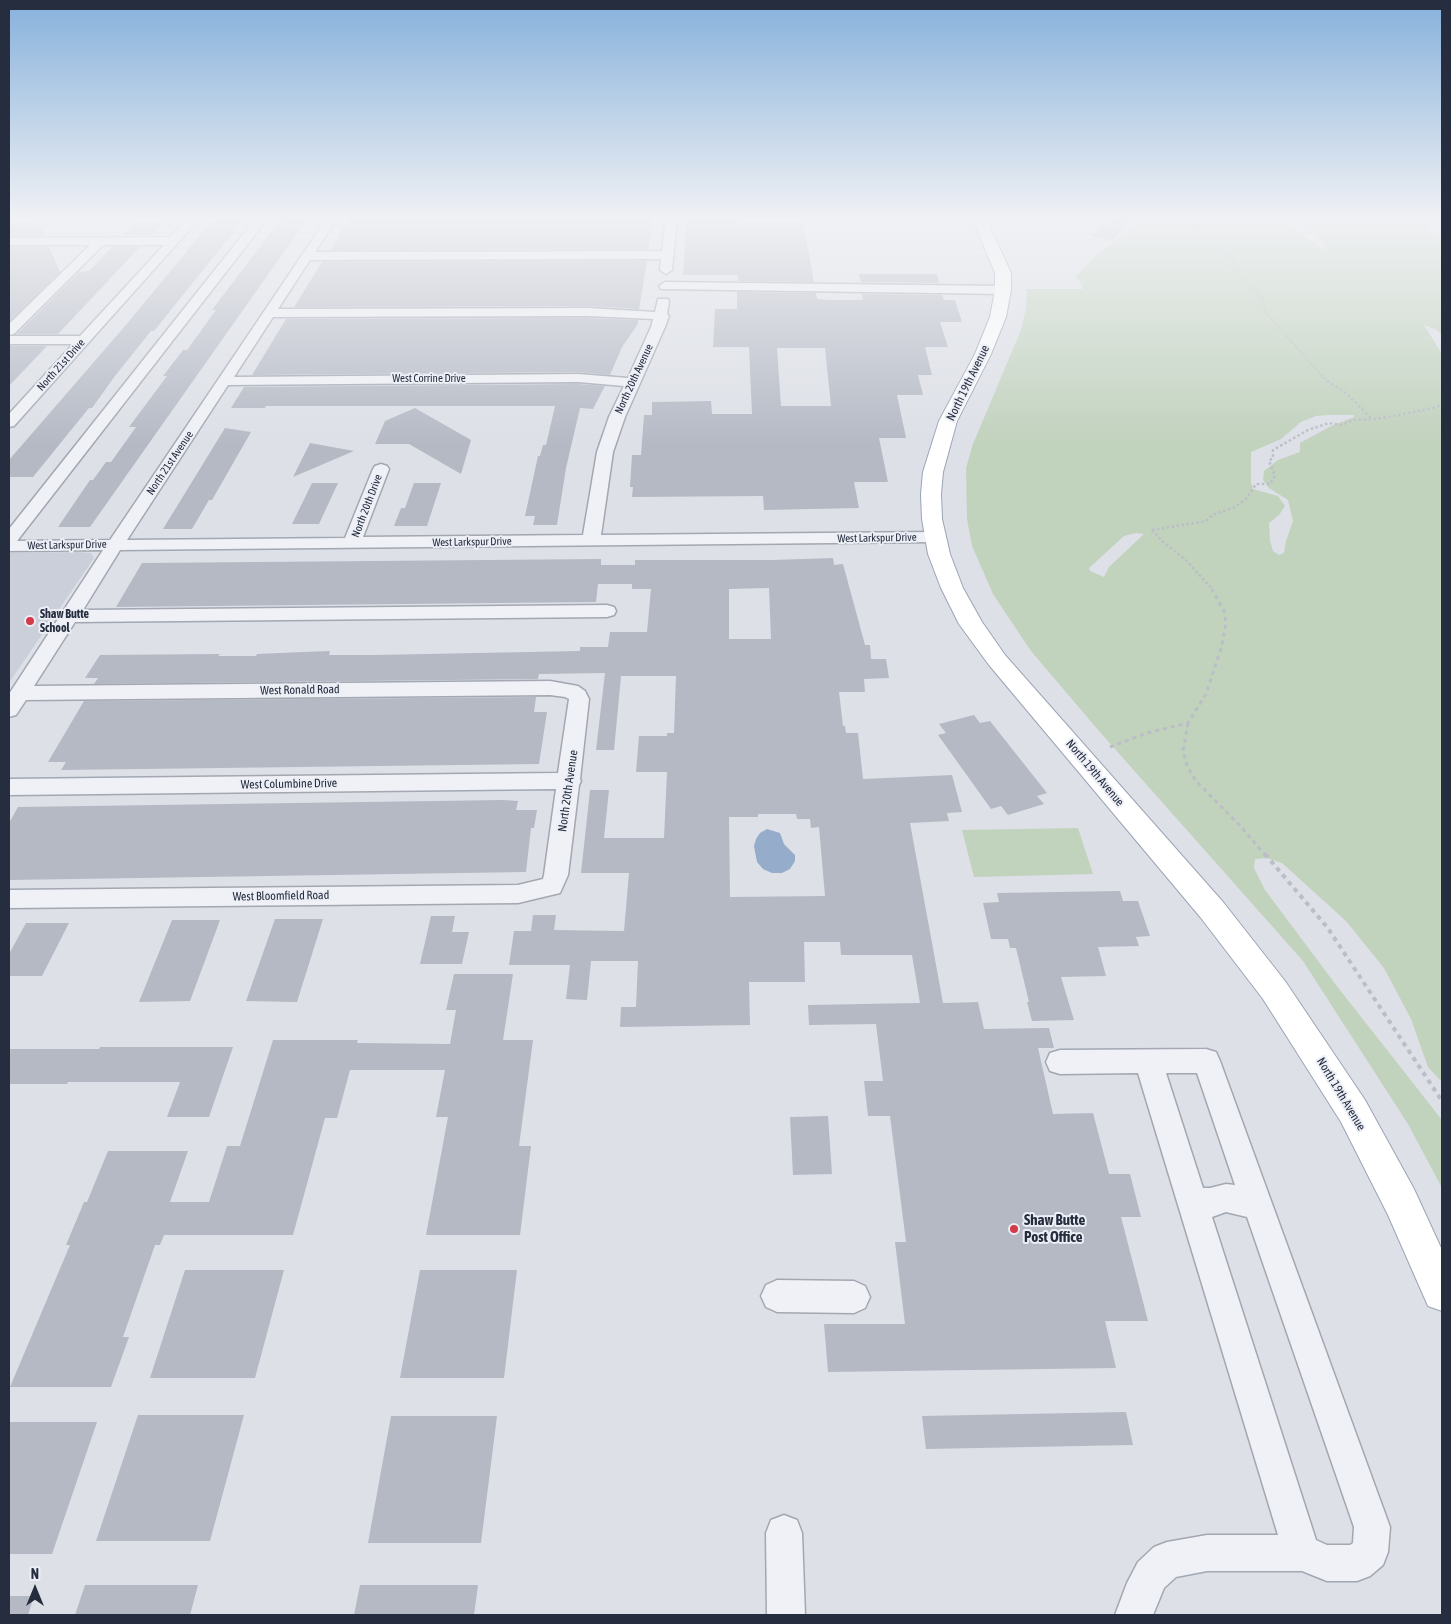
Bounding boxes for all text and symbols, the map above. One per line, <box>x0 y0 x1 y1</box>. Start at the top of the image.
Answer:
street label: North 21st Drive <box>34 336 88 394</box>
street label: North 20th Avenue <box>612 342 656 416</box>
street label: North 19th Avenue <box>943 343 993 423</box>
street label: West Corrine Drive <box>392 372 466 386</box>
street label: North 21st Avenue <box>144 429 196 497</box>
street label: North 20th Drive <box>349 473 385 539</box>
street label: West Larkspur Drive <box>837 531 917 545</box>
street label: West Larkspur Drive <box>432 535 512 549</box>
street label: West Larkspur Drive <box>27 538 107 552</box>
place label: Shaw Butte School <box>40 607 89 635</box>
marker: Shaw Butte School <box>24 615 36 627</box>
street label: West Ronald Road <box>260 682 340 698</box>
street label: North 19th Avenue <box>1063 737 1127 809</box>
street label: North 20th Avenue <box>555 749 581 833</box>
street label: West Columbine Drive <box>241 776 337 792</box>
street label: West Bloomfield Road <box>233 888 329 904</box>
street label: North 19th Avenue <box>1314 1055 1368 1133</box>
place label: Shaw Butte Post Office <box>1024 1211 1085 1246</box>
marker: Shaw Butte Post Office <box>1008 1223 1020 1235</box>
north arrow <box>10 1564 60 1614</box>
text: N <box>31 1566 39 1582</box>

